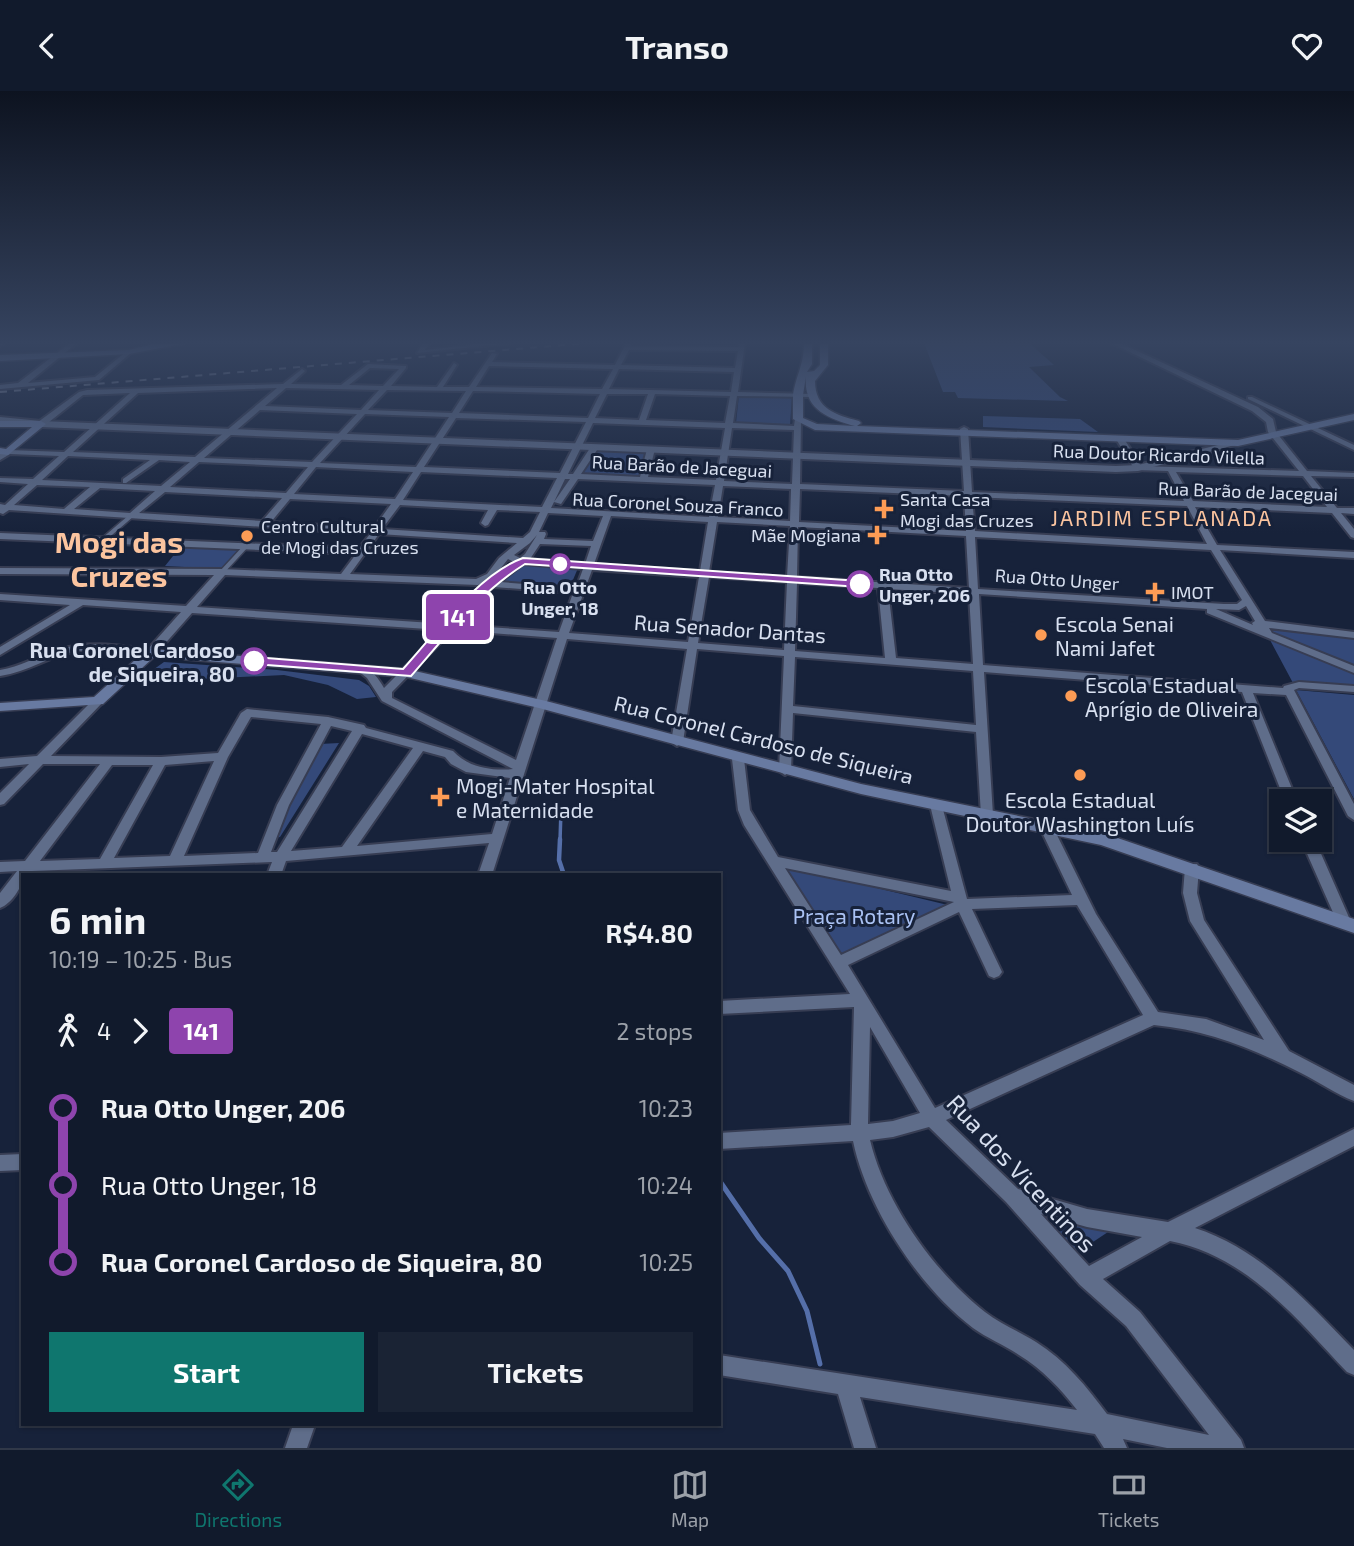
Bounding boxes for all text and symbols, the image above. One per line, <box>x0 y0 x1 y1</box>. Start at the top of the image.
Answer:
icon: back <box>28 27 66 65</box>
text: Transo <box>625 27 729 65</box>
icon: heart <box>1288 27 1326 65</box>
street label: Rua Doutor Ricardo Vilella <box>1053 439 1265 469</box>
street label: Rua Barão de Jaceguai <box>591 450 773 482</box>
street label: Rua Barão de Jaceguai <box>1158 477 1338 505</box>
street label: Rua Coronel Souza Franco <box>572 487 784 521</box>
place label: Santa Casa Mogi das Cruzes <box>900 488 1034 531</box>
marker: Santa Casa Mogi das Cruzes <box>874 499 894 519</box>
district label: JARDIM ESPLANADA <box>1051 505 1273 530</box>
place label: Centro Cultural de Mogi das Cruzes <box>261 515 419 558</box>
district label: Mogi das Cruzes <box>55 523 183 593</box>
place label: Mãe Mogiana <box>751 524 861 546</box>
marker: Mãe Mogiana <box>867 525 887 545</box>
marker: Centro Cultural de Mogi das Cruzes <box>239 528 255 544</box>
marker: Rua Otto Unger, 18 <box>550 554 570 574</box>
place label: Rua Otto Unger, 206 <box>879 563 970 606</box>
street label: Rua Otto Unger <box>994 564 1120 594</box>
marker: Rua Otto Unger, 206 <box>847 571 873 597</box>
place label: Rua Otto Unger, 18 <box>521 576 599 619</box>
place label: IMOT <box>1171 581 1214 603</box>
marker: IMOT <box>1145 582 1165 602</box>
line badge: 141 <box>418 594 498 640</box>
text: 141 <box>440 602 476 631</box>
street label: Rua Senador Dantas <box>633 609 827 647</box>
place label: Escola Senai Nami Jafet <box>1055 611 1174 660</box>
marker: Escola Senai Nami Jafet <box>1033 627 1049 643</box>
place label: Rua Coronel Cardoso de Siqueira, 80 <box>29 637 235 686</box>
marker: Rua Coronel Cardoso de Siqueira, 80 <box>241 648 267 674</box>
place label: Escola Estadual Aprígio de Oliveira <box>1085 672 1258 721</box>
marker: Escola Estadual Aprígio de Oliveira <box>1063 688 1079 704</box>
street label: Rua Coronel Cardoso de Siqueira <box>612 690 916 788</box>
marker: Escola Estadual Doutor Washington Luís <box>1072 767 1088 783</box>
place label: Mogi-Mater Hospital e Maternidade <box>456 773 655 822</box>
marker: Mogi-Mater Hospital e Maternidade <box>430 787 450 807</box>
place label: Escola Estadual Doutor Washington Luís <box>966 787 1194 836</box>
map controls <box>1269 789 1332 852</box>
button: layers <box>1269 789 1332 852</box>
text: 6 min <box>49 896 146 942</box>
park label: Praça Rotary <box>793 903 915 930</box>
text: R$4.80 <box>606 917 693 948</box>
text: 10:19 – 10:25 · Bus <box>49 945 232 973</box>
icon: walk <box>49 1012 87 1050</box>
icon: forward <box>121 1012 159 1050</box>
text: 141 <box>183 1016 219 1045</box>
text: 4 <box>97 1017 111 1045</box>
text: 2 stops <box>616 1017 693 1045</box>
street label: Rua dos Vicentinos <box>941 1088 1103 1258</box>
text: Rua Otto Unger, 206 <box>101 1092 345 1123</box>
text: 10:23 <box>639 1094 693 1122</box>
text: Rua Otto Unger, 18 <box>101 1169 317 1200</box>
text: 10:24 <box>637 1171 693 1199</box>
text: Rua Coronel Cardoso de Siqueira, 80 <box>101 1246 542 1277</box>
text: 10:25 <box>639 1248 693 1276</box>
button: Start <box>49 1332 364 1412</box>
button: Tickets <box>378 1332 693 1412</box>
tab: Directions <box>194 1466 282 1531</box>
tab: Map <box>671 1466 709 1531</box>
tab: Tickets <box>1098 1466 1160 1531</box>

